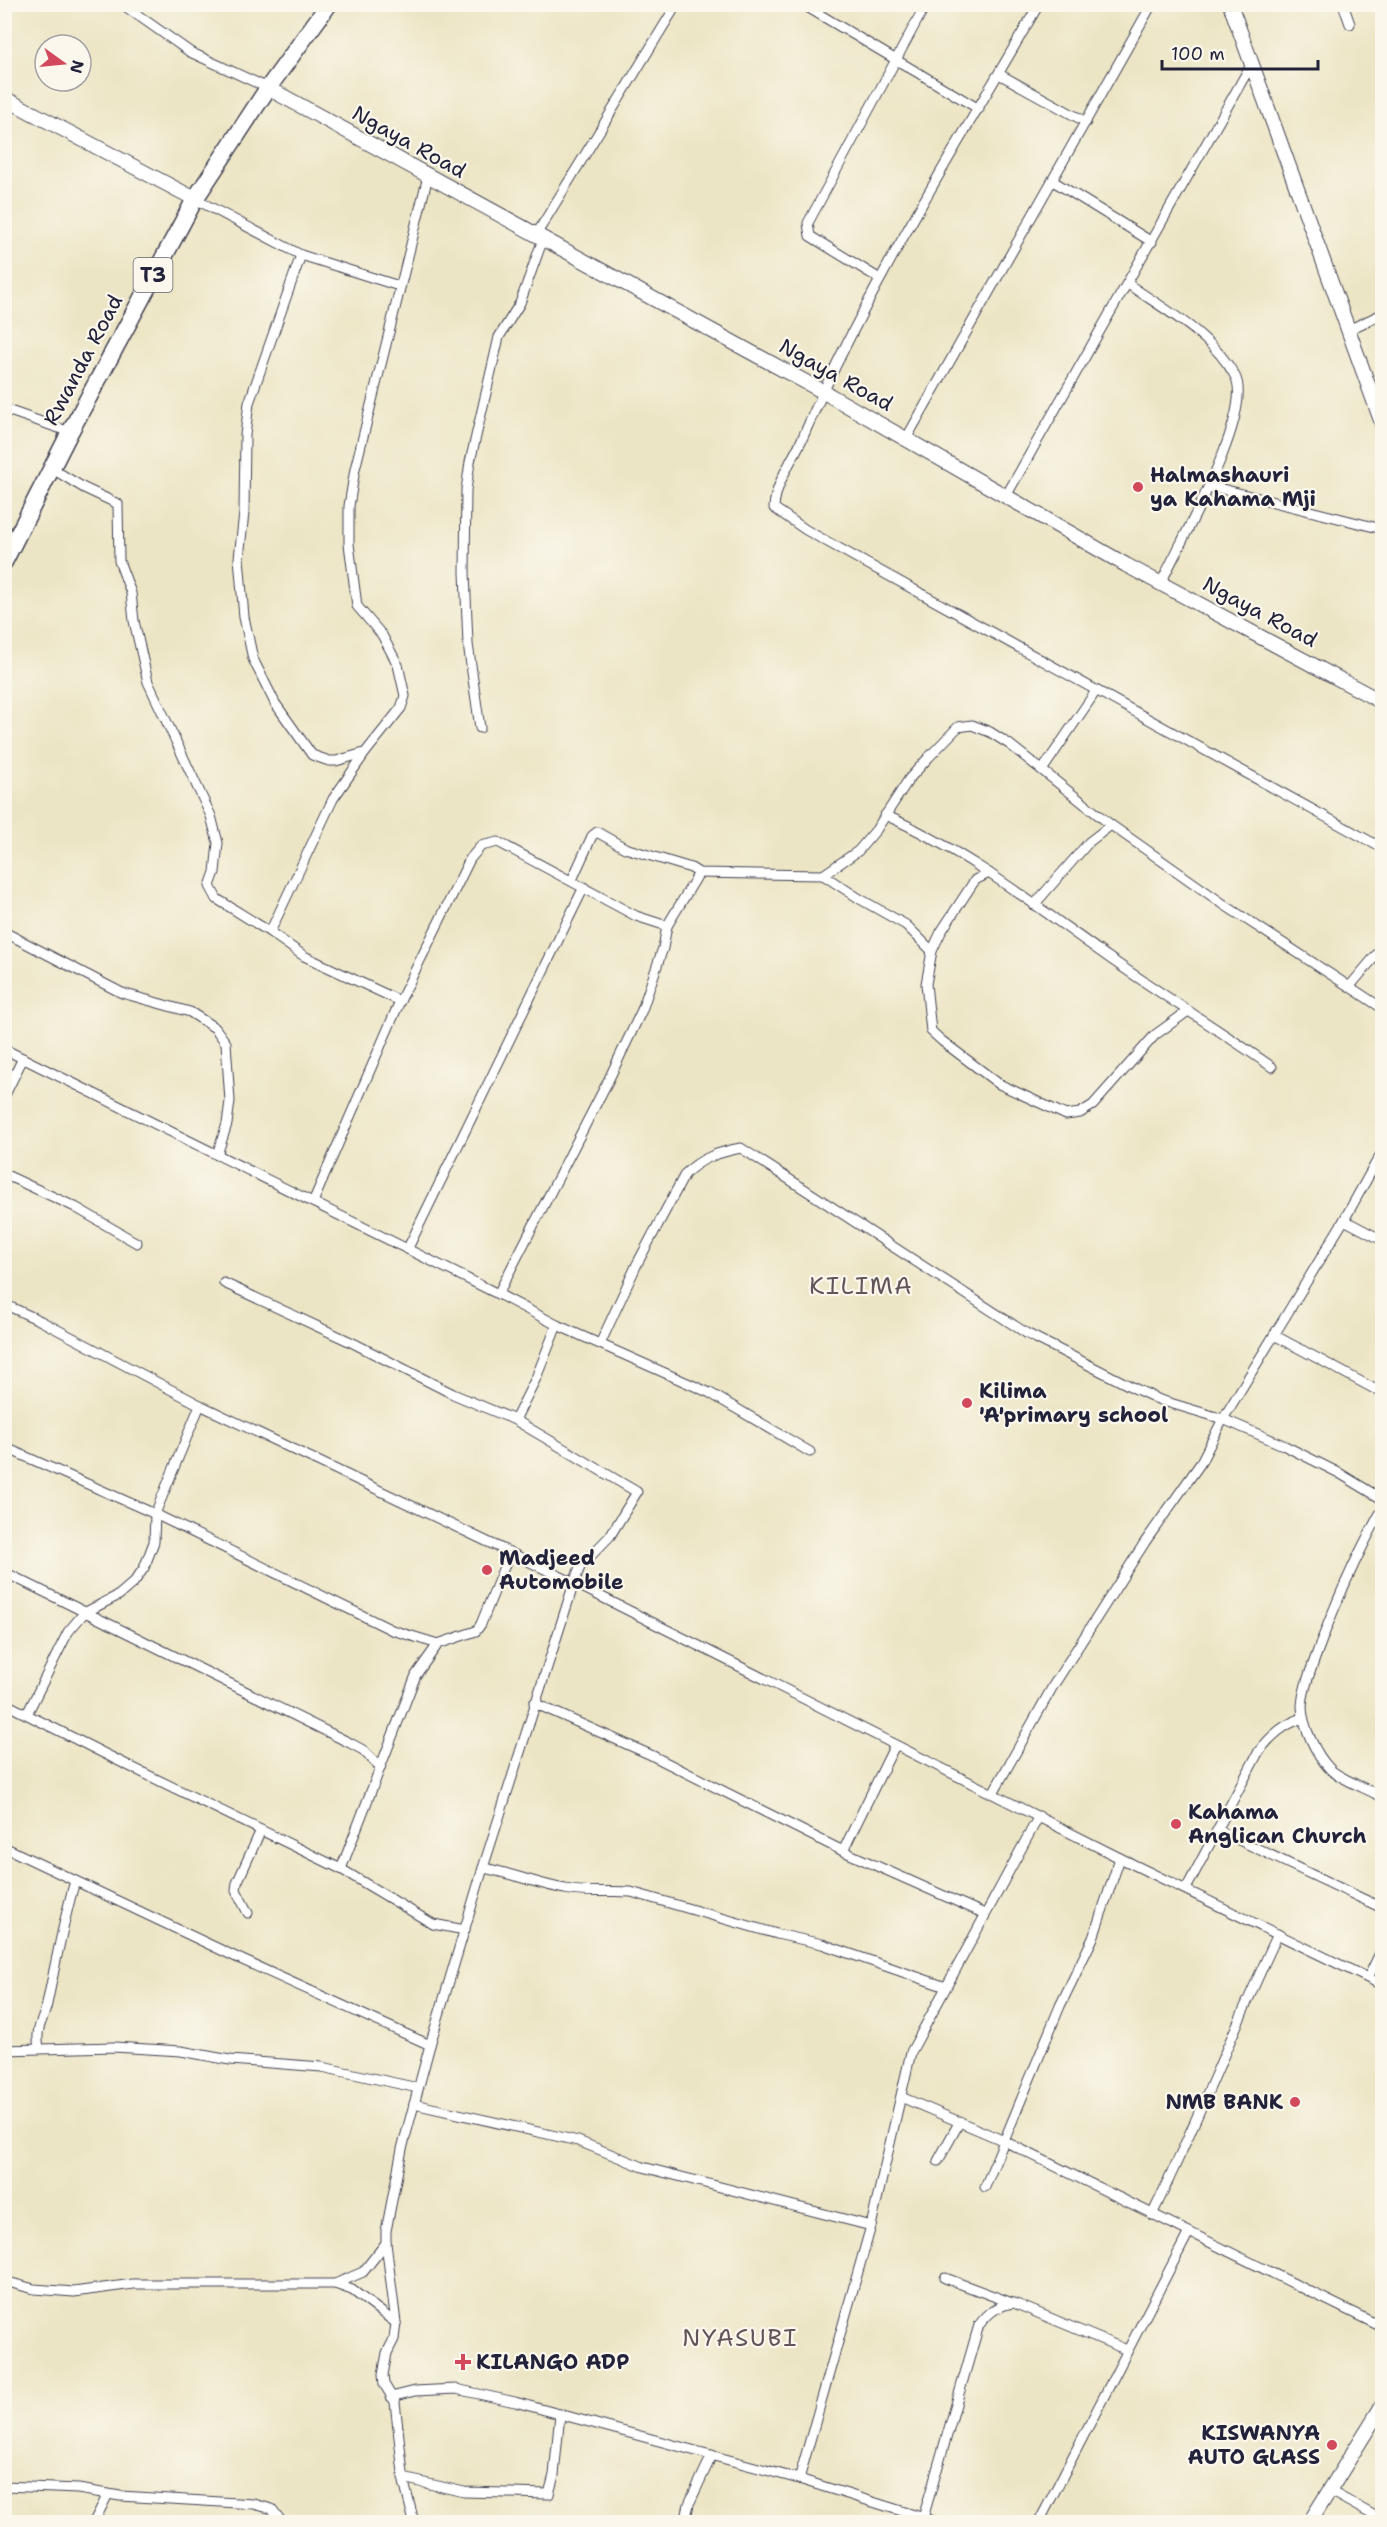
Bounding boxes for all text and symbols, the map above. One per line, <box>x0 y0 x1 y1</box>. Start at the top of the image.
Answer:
north arrow <box>33 33 93 93</box>
scale bar <box>1162 33 1318 71</box>
text: 100 m <box>1171 42 1225 66</box>
text: N <box>65 58 89 76</box>
street label: Ngaya Road <box>347 99 471 185</box>
road number: T3 <box>134 258 172 292</box>
street label: Rwanda Road <box>37 290 129 430</box>
street label: Ngaya Road <box>774 332 898 418</box>
place label: Halmashauri ya Kahama Mji <box>1150 461 1316 513</box>
marker: Halmashauri ya Kahama Mji <box>1131 480 1145 494</box>
street label: Ngaya Road <box>1198 570 1322 654</box>
district label: KILIMA <box>809 1270 913 1302</box>
place label: Kilima 'A'primary school <box>979 1377 1168 1429</box>
marker: Kilima 'A'primary school <box>960 1396 974 1410</box>
place label: Madjeed Automobile <box>499 1544 624 1596</box>
marker: Madjeed Automobile <box>480 1563 494 1577</box>
place label: Kahama Anglican Church <box>1188 1798 1367 1850</box>
marker: Kahama Anglican Church <box>1169 1817 1183 1831</box>
place label: NMB BANK <box>1165 2088 1284 2116</box>
marker: NMB BANK <box>1288 2095 1302 2109</box>
district label: NYASUBI <box>682 2322 798 2354</box>
place label: KILANGO ADP <box>476 2348 629 2376</box>
marker: KILANGO ADP <box>454 2353 472 2371</box>
place label: KISWANYA AUTO GLASS <box>1188 2419 1320 2471</box>
marker: KISWANYA AUTO GLASS <box>1325 2438 1339 2452</box>

